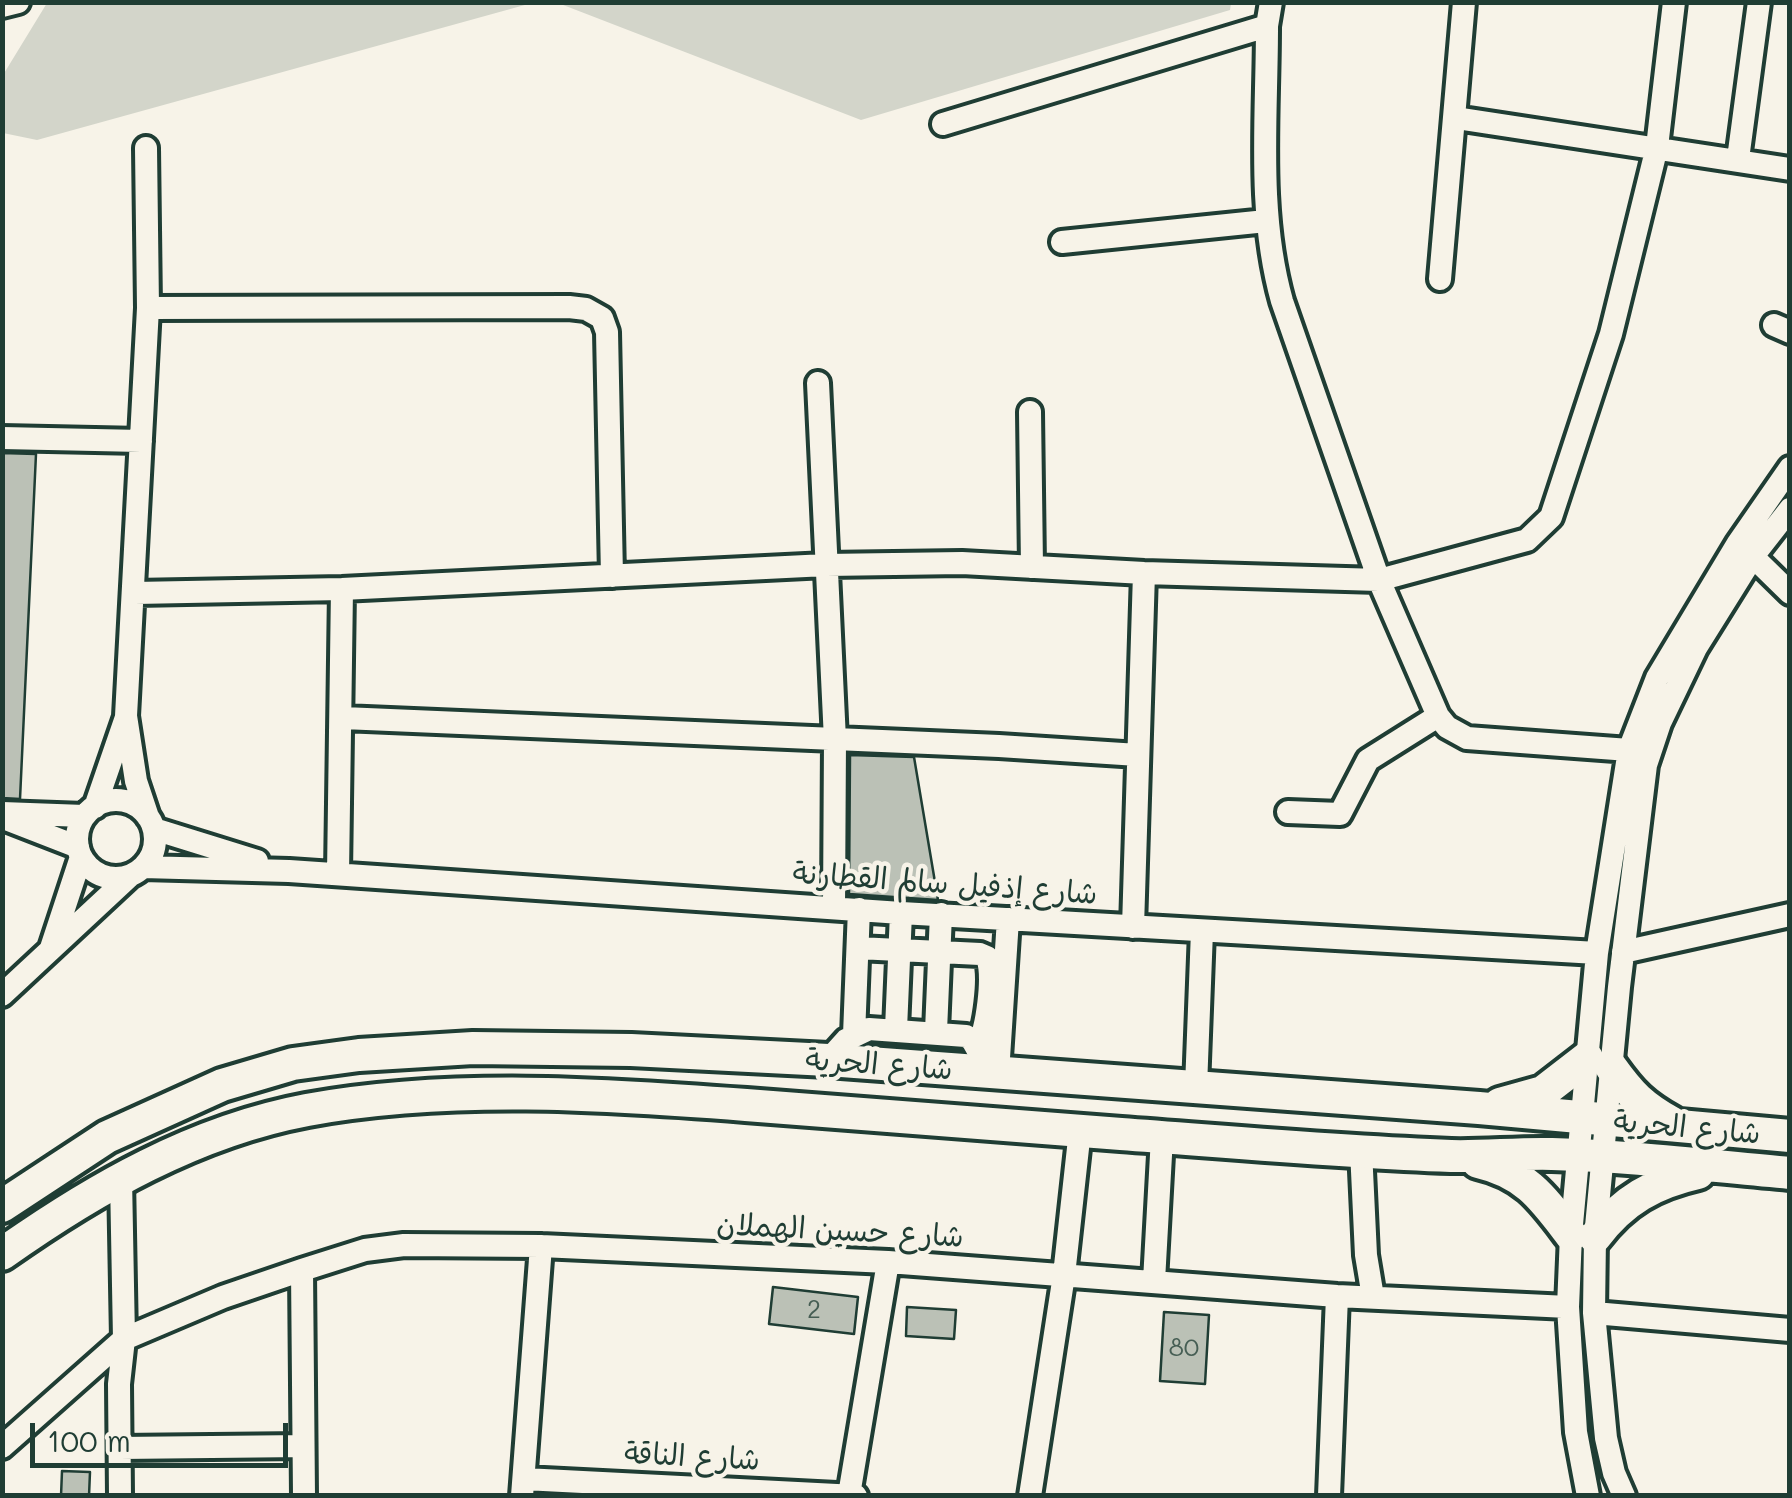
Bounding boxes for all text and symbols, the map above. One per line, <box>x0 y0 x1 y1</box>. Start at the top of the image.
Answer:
street label: شارع إذفيل سالم القطارنة <box>791 855 1099 913</box>
street label: شارع الحرية <box>804 1042 954 1088</box>
street label: شارع الحرية <box>1612 1104 1762 1152</box>
street label: شارع حسين الهملان <box>715 1207 965 1255</box>
house number: 2 <box>807 1295 821 1325</box>
house number: 80 <box>1169 1333 1199 1363</box>
scale bar <box>35 1403 292 1465</box>
text: 100 m <box>47 1420 131 1460</box>
street label: شارع الناقة <box>623 1435 761 1479</box>

